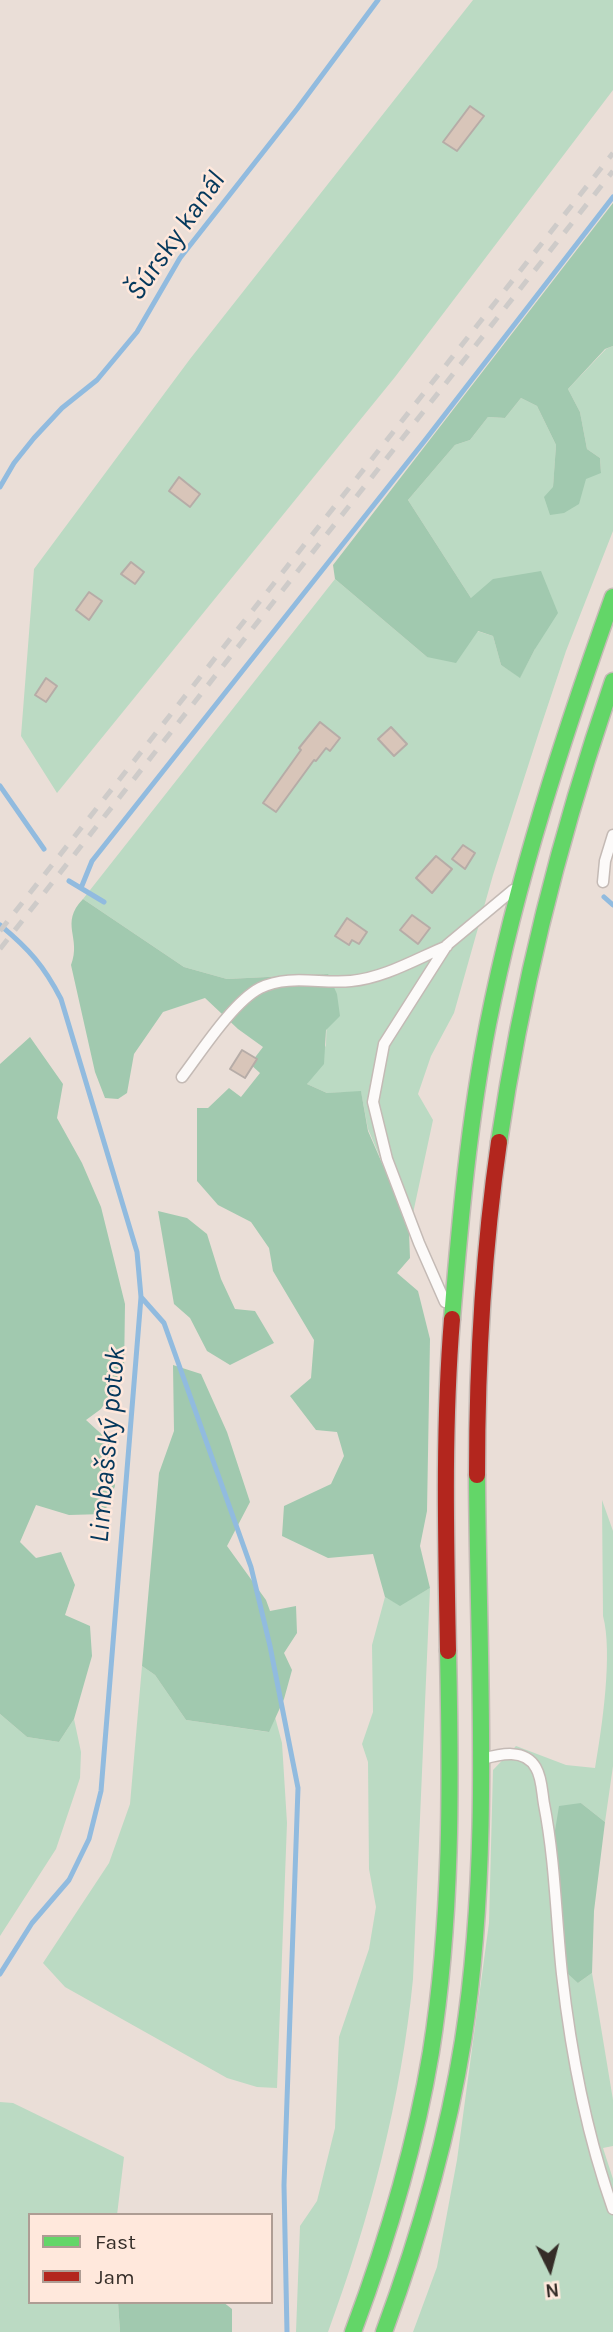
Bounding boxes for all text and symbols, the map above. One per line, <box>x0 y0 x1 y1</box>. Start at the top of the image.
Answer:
water label: Šúrsky kanál <box>119 165 233 307</box>
water label: Limbašský potok <box>83 1346 133 1544</box>
legend <box>28 2213 273 2304</box>
text: Fast <box>95 2230 136 2254</box>
north arrow <box>515 2234 585 2304</box>
text: Jam <box>95 2265 135 2289</box>
text: N <box>544 2278 560 2302</box>

